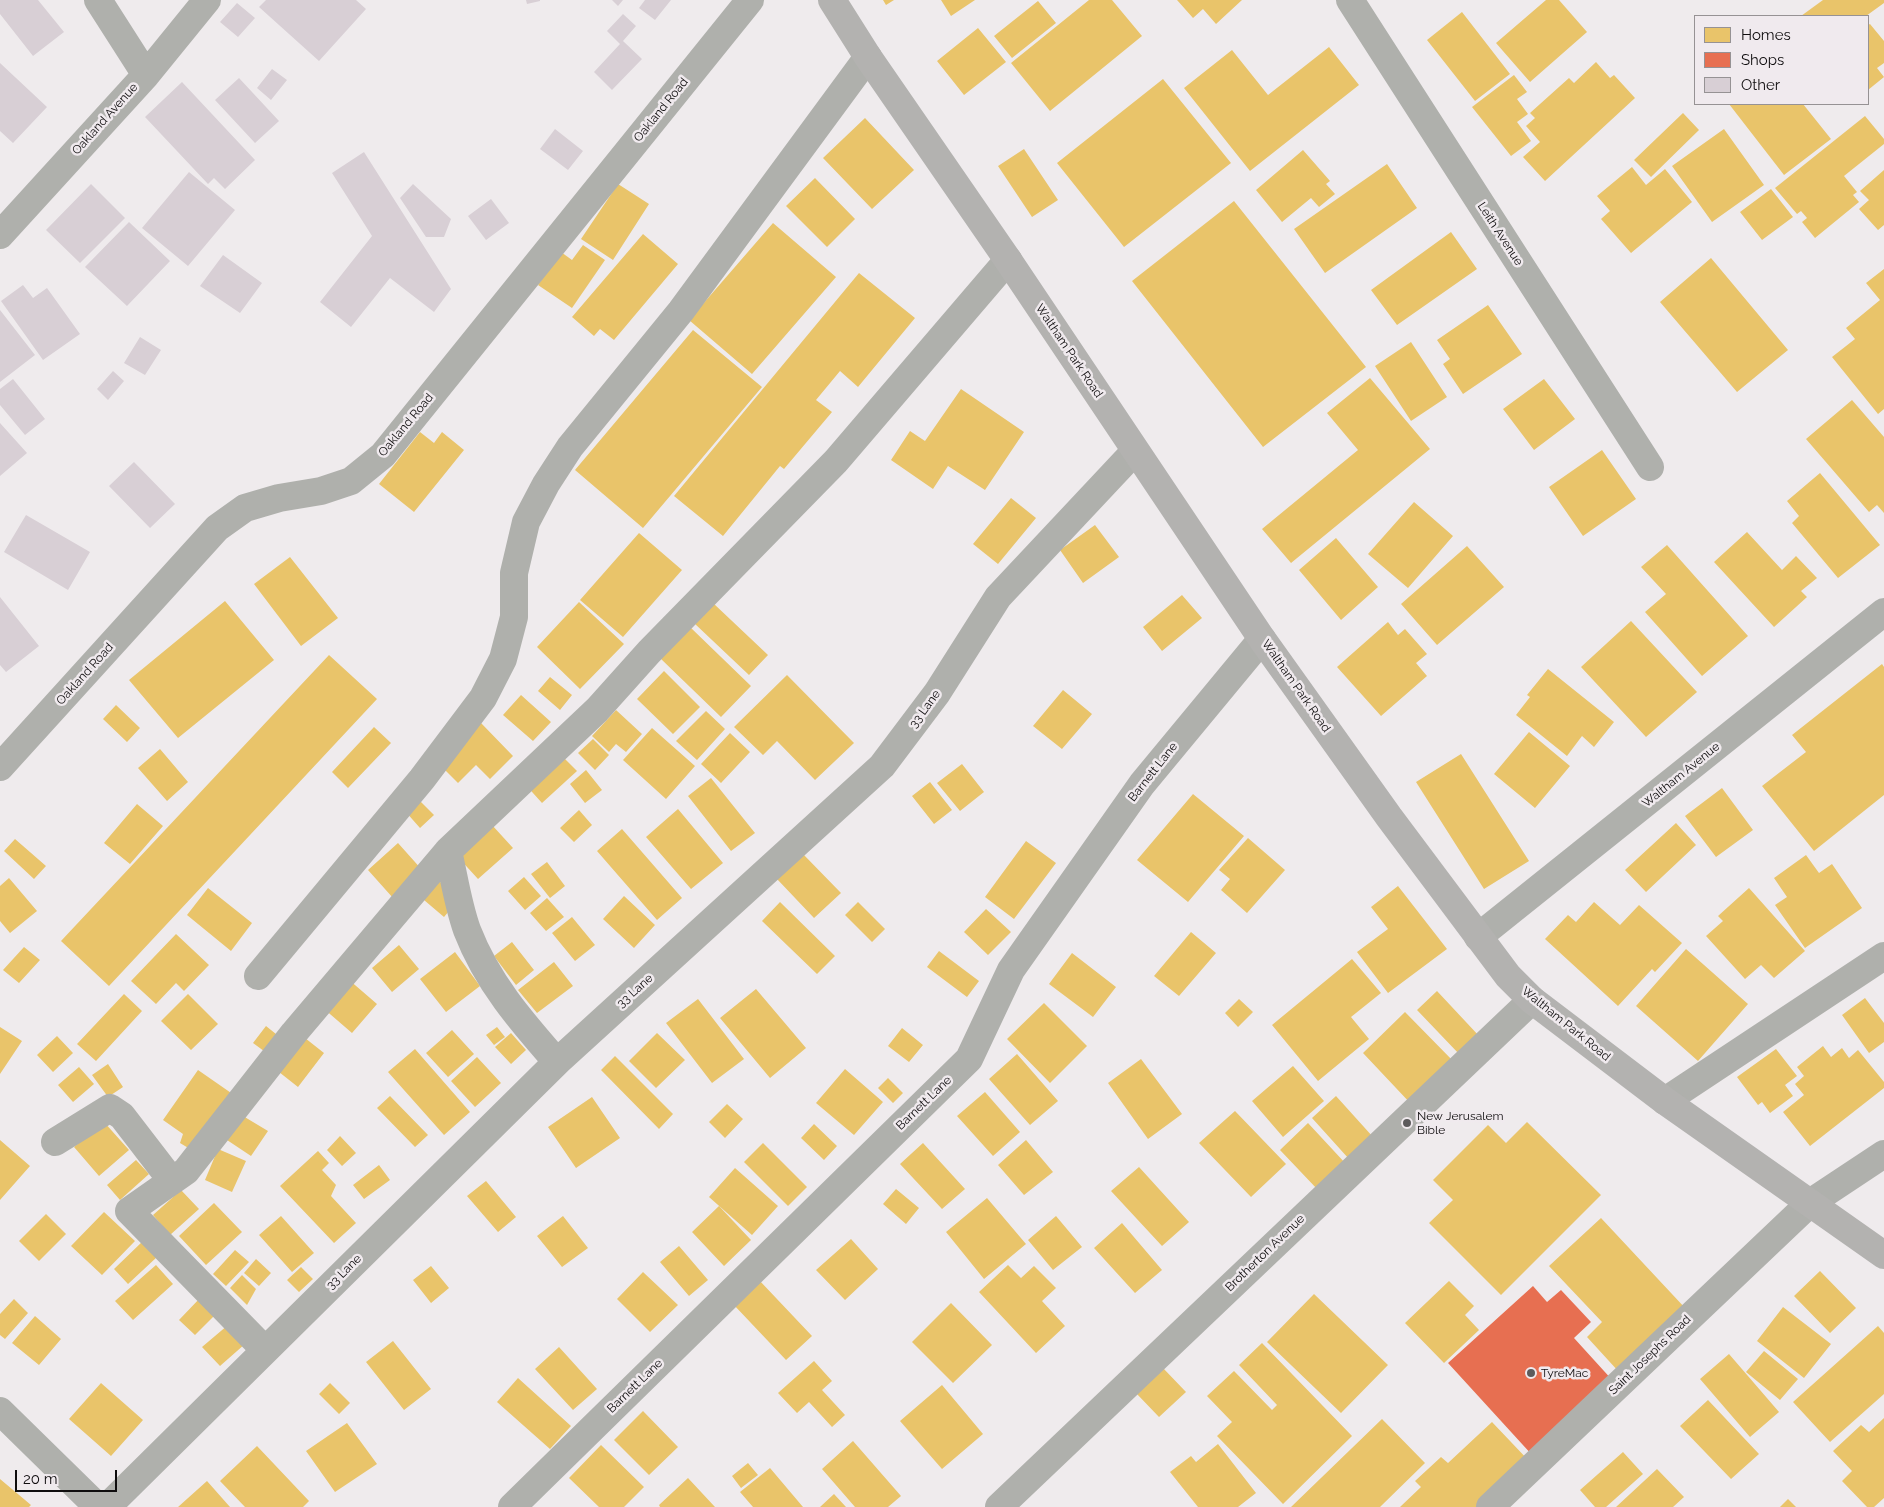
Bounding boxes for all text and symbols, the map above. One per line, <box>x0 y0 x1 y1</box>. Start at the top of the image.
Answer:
legend <box>1694 15 1869 105</box>
text: Homes <box>1741 26 1791 44</box>
text: Shops <box>1741 51 1784 69</box>
street label: Oakland Road <box>631 75 691 145</box>
text: Other <box>1741 76 1780 94</box>
street label: Oakland Avenue <box>69 80 141 158</box>
street label: Leith Avenue <box>1474 200 1526 268</box>
street label: Waltham Park Road <box>1032 301 1106 401</box>
street label: Oakland Road <box>375 391 437 459</box>
street label: Waltham Park Road <box>1259 637 1333 735</box>
street label: Oakland Road <box>54 640 116 708</box>
street label: 33 Lane <box>906 687 944 731</box>
street label: Barnett Lane <box>1125 739 1181 805</box>
street label: Waltham Avenue <box>1639 739 1723 811</box>
street label: 33 Lane <box>614 971 656 1011</box>
street label: Waltham Park Road <box>1519 984 1613 1064</box>
street label: Barnett Lane <box>893 1073 955 1133</box>
place label: New Jerusalem Bible <box>1417 1109 1504 1137</box>
marker: New Jerusalem Bible <box>1401 1117 1413 1129</box>
street label: Brotherton Avenue <box>1222 1212 1308 1294</box>
street label: 33 Lane <box>324 1252 364 1292</box>
street label: Saint Josephs Road <box>1606 1312 1694 1398</box>
street label: Barnett Lane <box>604 1356 666 1416</box>
place label: TyreMac <box>1541 1366 1588 1380</box>
marker: TyreMac <box>1525 1367 1537 1379</box>
scale bar <box>18 1460 120 1492</box>
text: 20 m <box>23 1470 58 1488</box>

